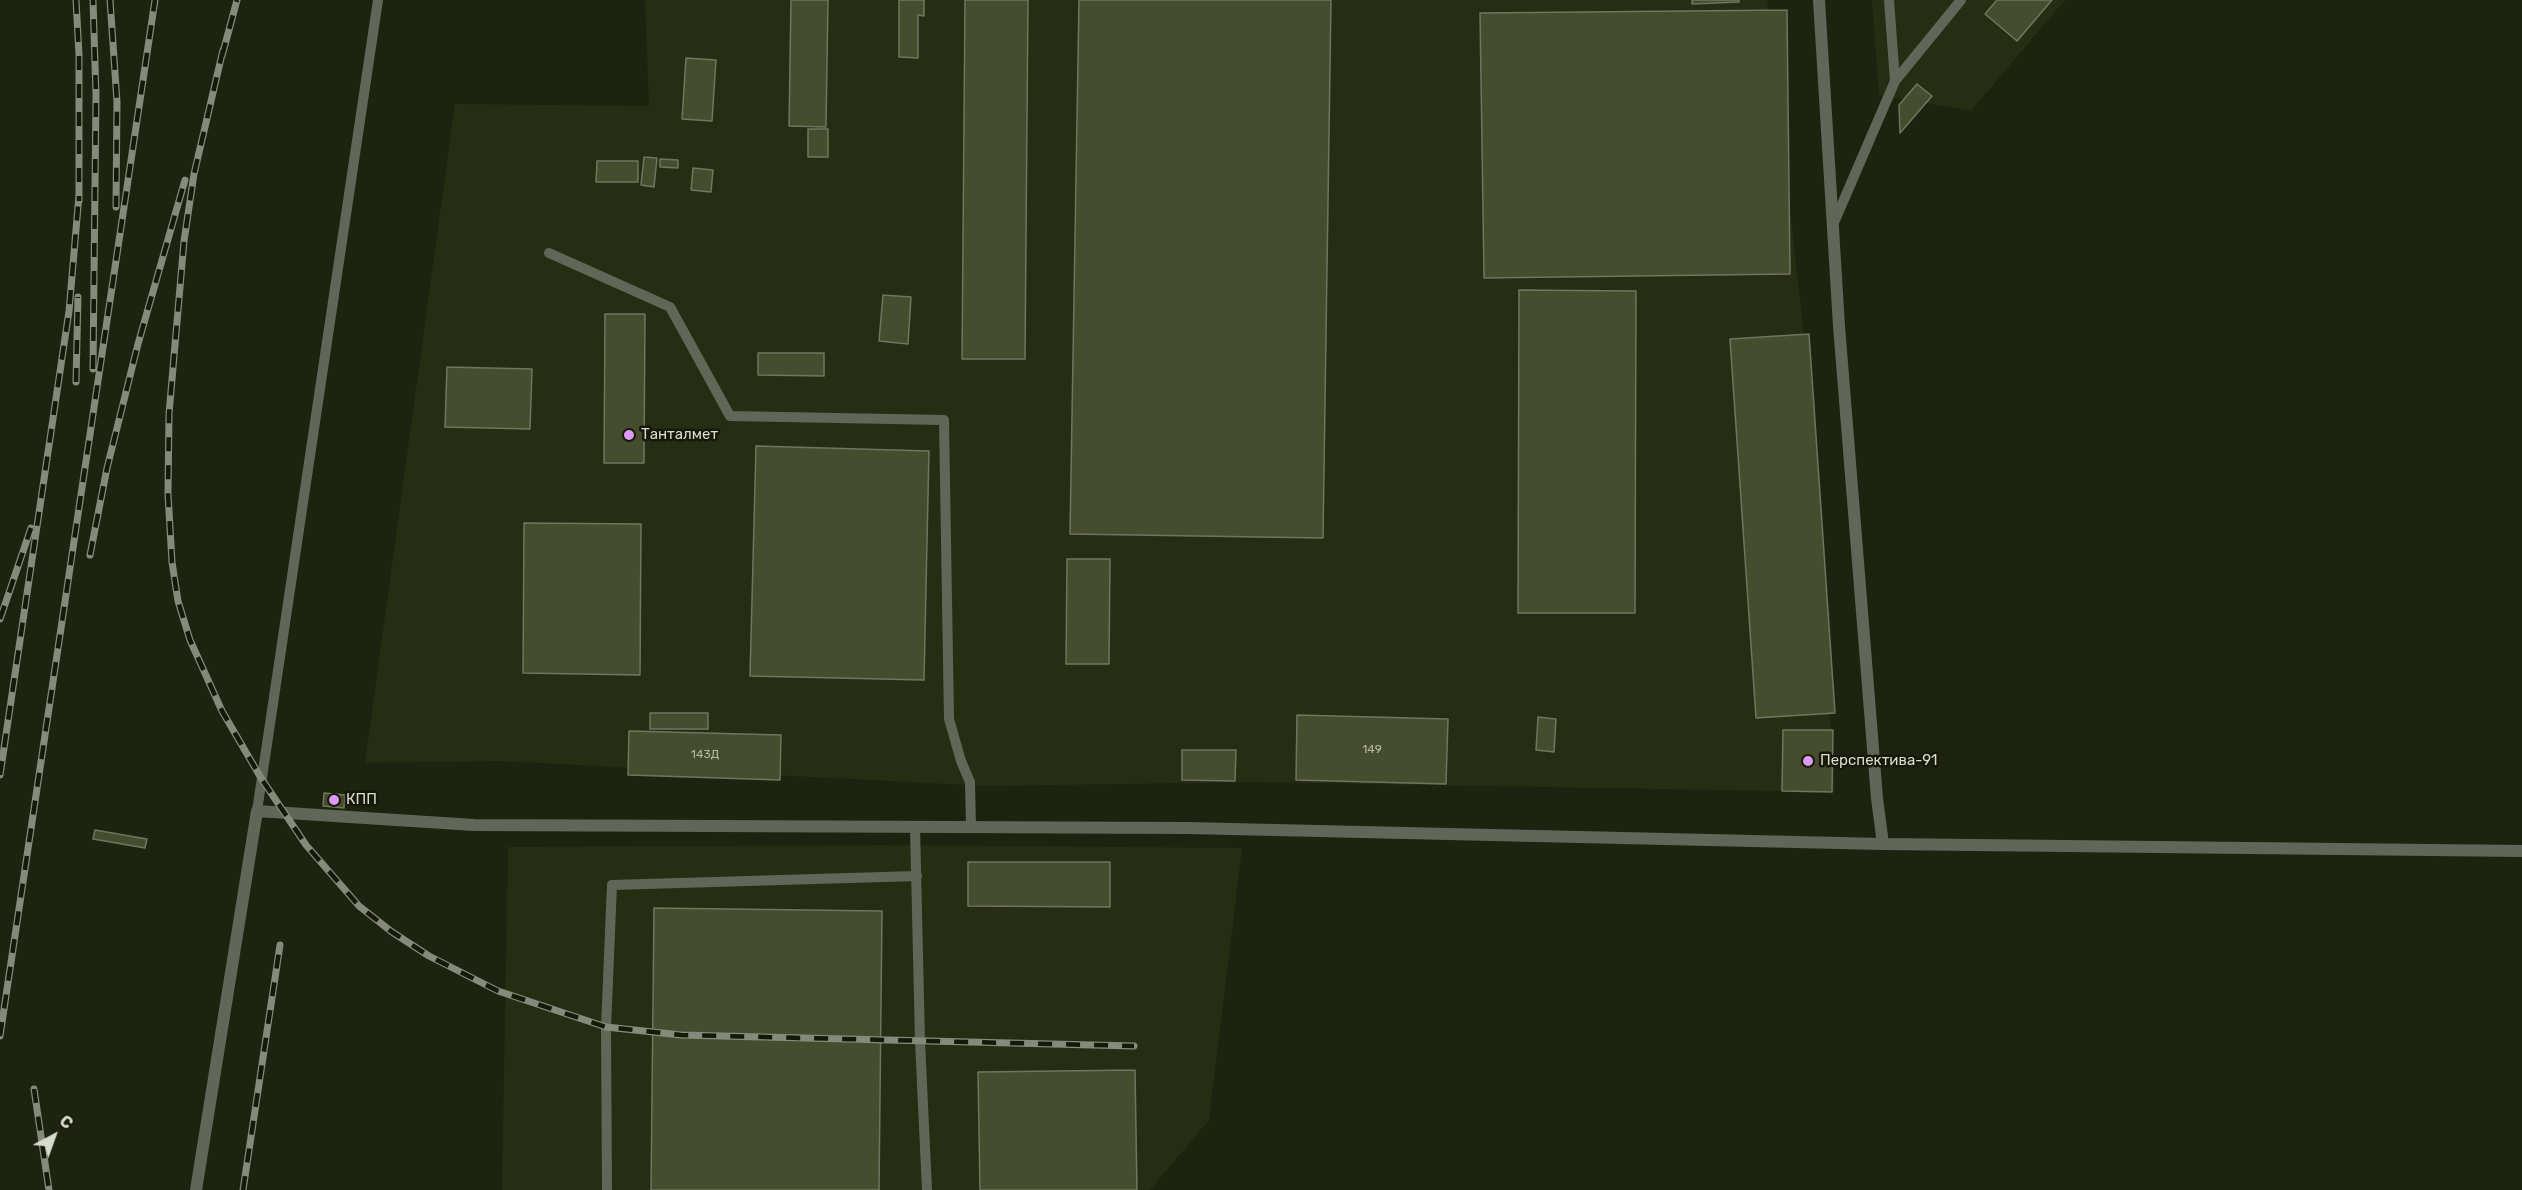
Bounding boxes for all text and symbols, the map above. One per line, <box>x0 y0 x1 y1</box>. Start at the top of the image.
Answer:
place label: Танталмет <box>641 426 718 444</box>
marker: Танталмет <box>622 428 636 442</box>
house number: 149 <box>1362 743 1382 757</box>
house number: 143Д <box>691 748 719 762</box>
place label: Перспектива-91 <box>1820 752 1938 770</box>
marker: Перспектива-91 <box>1801 754 1815 768</box>
place label: КПП <box>346 791 377 809</box>
marker: КПП <box>327 793 341 807</box>
north arrow <box>24 1106 84 1166</box>
text: С <box>56 1111 77 1133</box>

